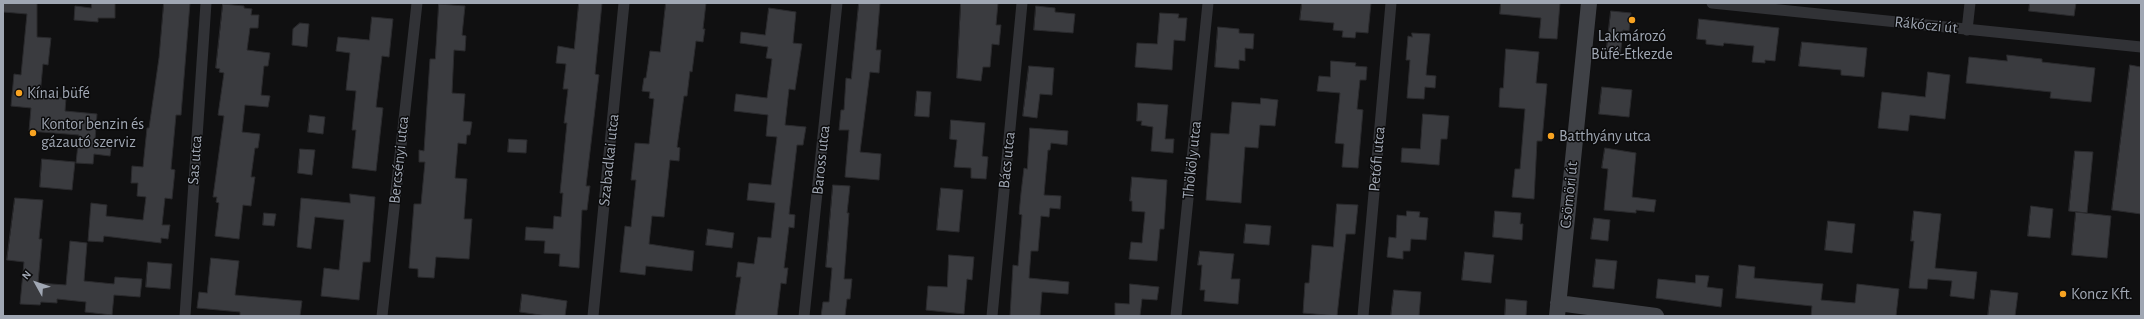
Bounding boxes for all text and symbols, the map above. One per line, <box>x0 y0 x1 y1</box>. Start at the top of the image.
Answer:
street label: Rákóczi út <box>1893 12 1959 38</box>
marker: Lakmározó Büfé-Étkezde <box>1627 15 1637 25</box>
place label: Lakmározó Büfé-Étkezde <box>1591 26 1673 64</box>
place label: Kínai büfé <box>27 83 90 103</box>
marker: Kínai büfé <box>14 88 24 98</box>
street label: Szabadkai utca <box>595 113 623 207</box>
place label: Kontor benzin és gázautó szerviz <box>41 114 144 152</box>
street label: Bercsényi utca <box>385 115 413 205</box>
street label: Thököly utca <box>1178 120 1206 200</box>
street label: Baross utca <box>808 124 834 196</box>
street label: Petőfi utca <box>1365 126 1389 192</box>
place label: Batthyány utca <box>1559 126 1651 146</box>
marker: Kontor benzin és gázautó szerviz <box>28 128 38 138</box>
street label: Bács utca <box>994 131 1020 189</box>
marker: Batthyány utca <box>1546 131 1556 141</box>
street label: Sas utca <box>184 135 206 185</box>
street label: Csömöri út <box>1556 161 1582 229</box>
north arrow <box>16 263 56 303</box>
text: N <box>20 268 33 281</box>
place label: Koncz Kft. <box>2071 284 2133 304</box>
marker: Koncz Kft. <box>2058 289 2068 299</box>

